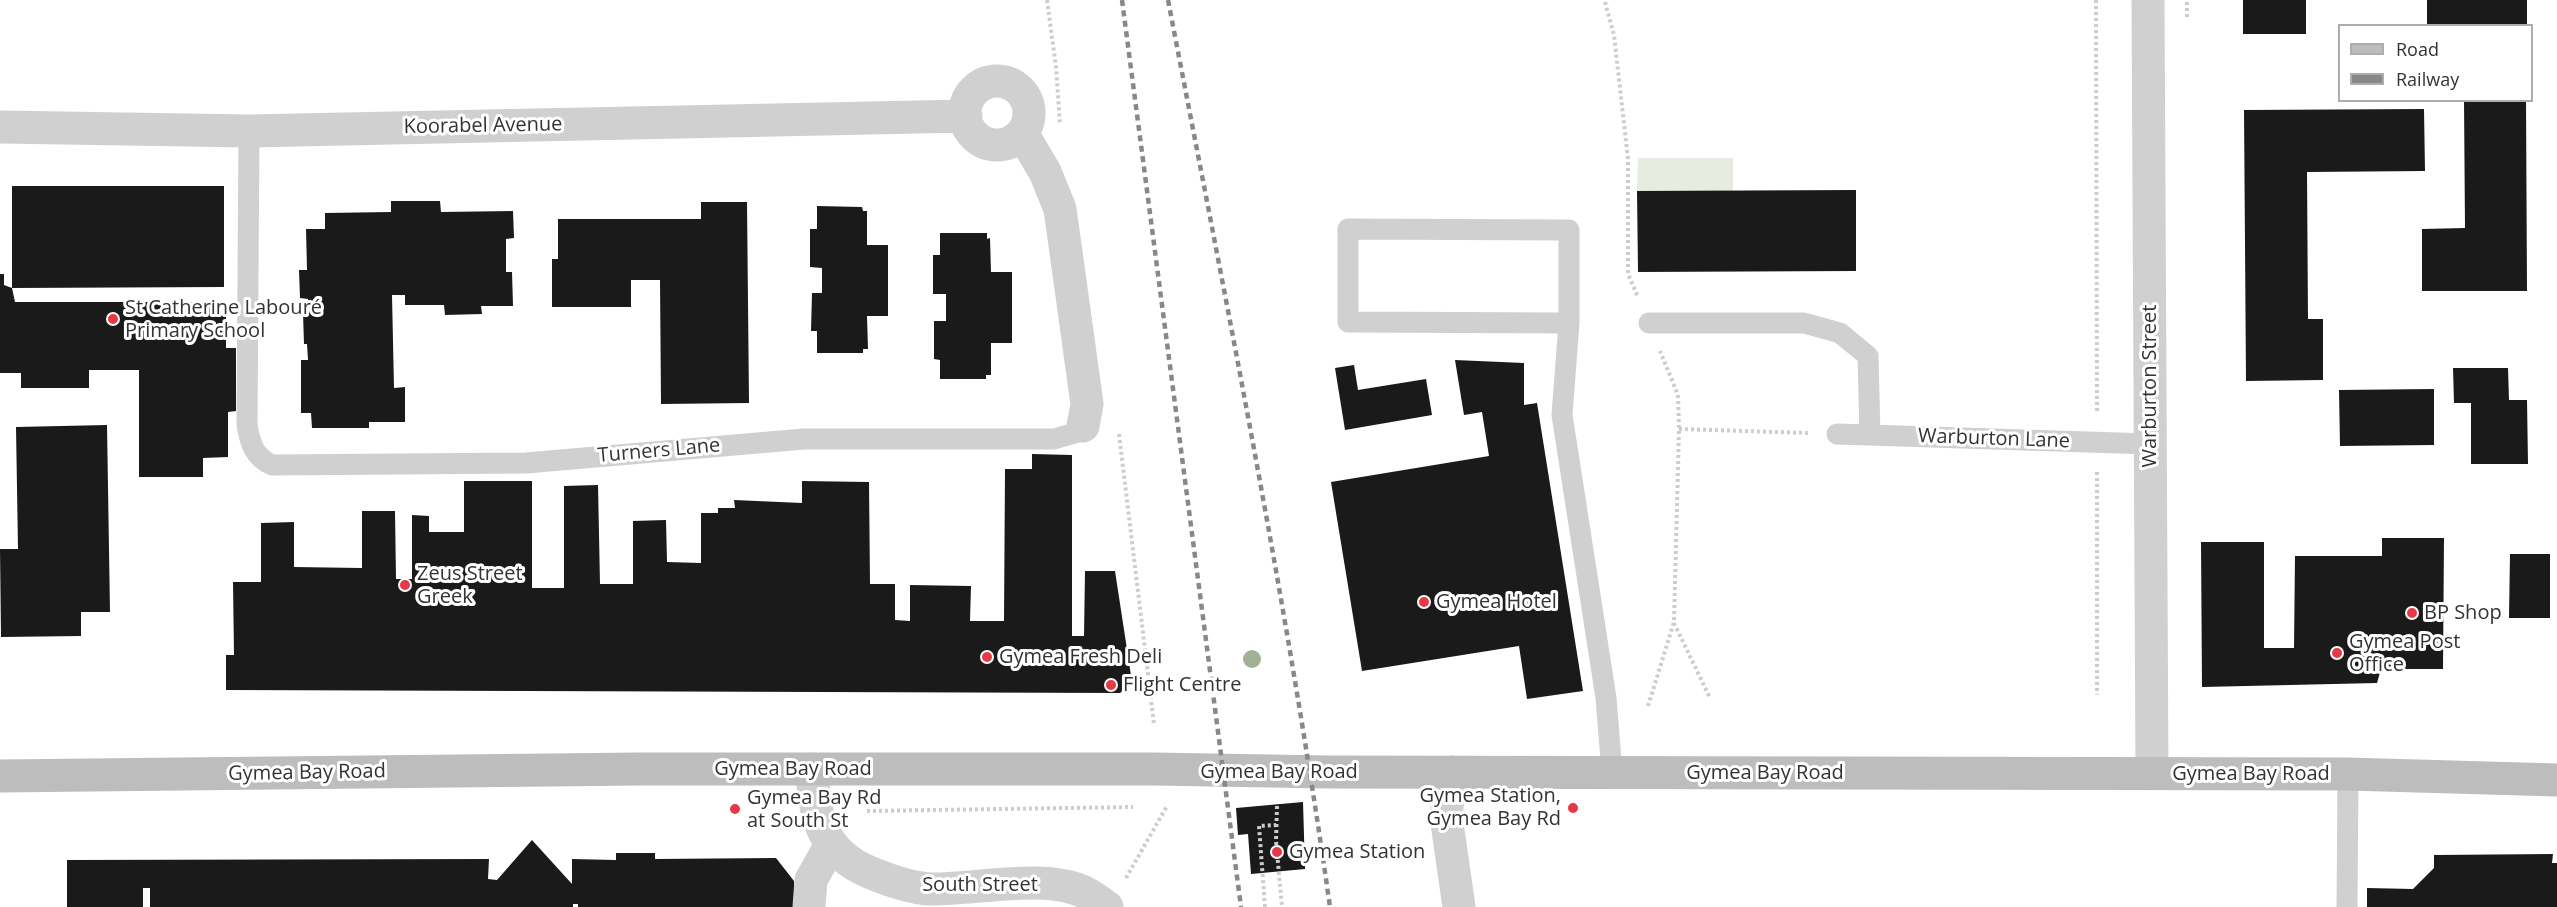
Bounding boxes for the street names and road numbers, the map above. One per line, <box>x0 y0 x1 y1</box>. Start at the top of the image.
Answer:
street label: Koorabel Avenue <box>403 113 563 139</box>
street label: Warburton Street <box>2138 305 2162 467</box>
street label: Warburton Lane <box>1918 424 2070 454</box>
street label: Turners Lane <box>597 434 721 468</box>
street label: Gymea Bay Road <box>714 757 872 781</box>
street label: Gymea Bay Road <box>228 760 386 786</box>
street label: Gymea Bay Road <box>1200 760 1358 784</box>
street label: Gymea Bay Road <box>1686 761 1844 785</box>
street label: Gymea Bay Road <box>2172 762 2330 786</box>
street label: South Street <box>922 873 1038 897</box>

